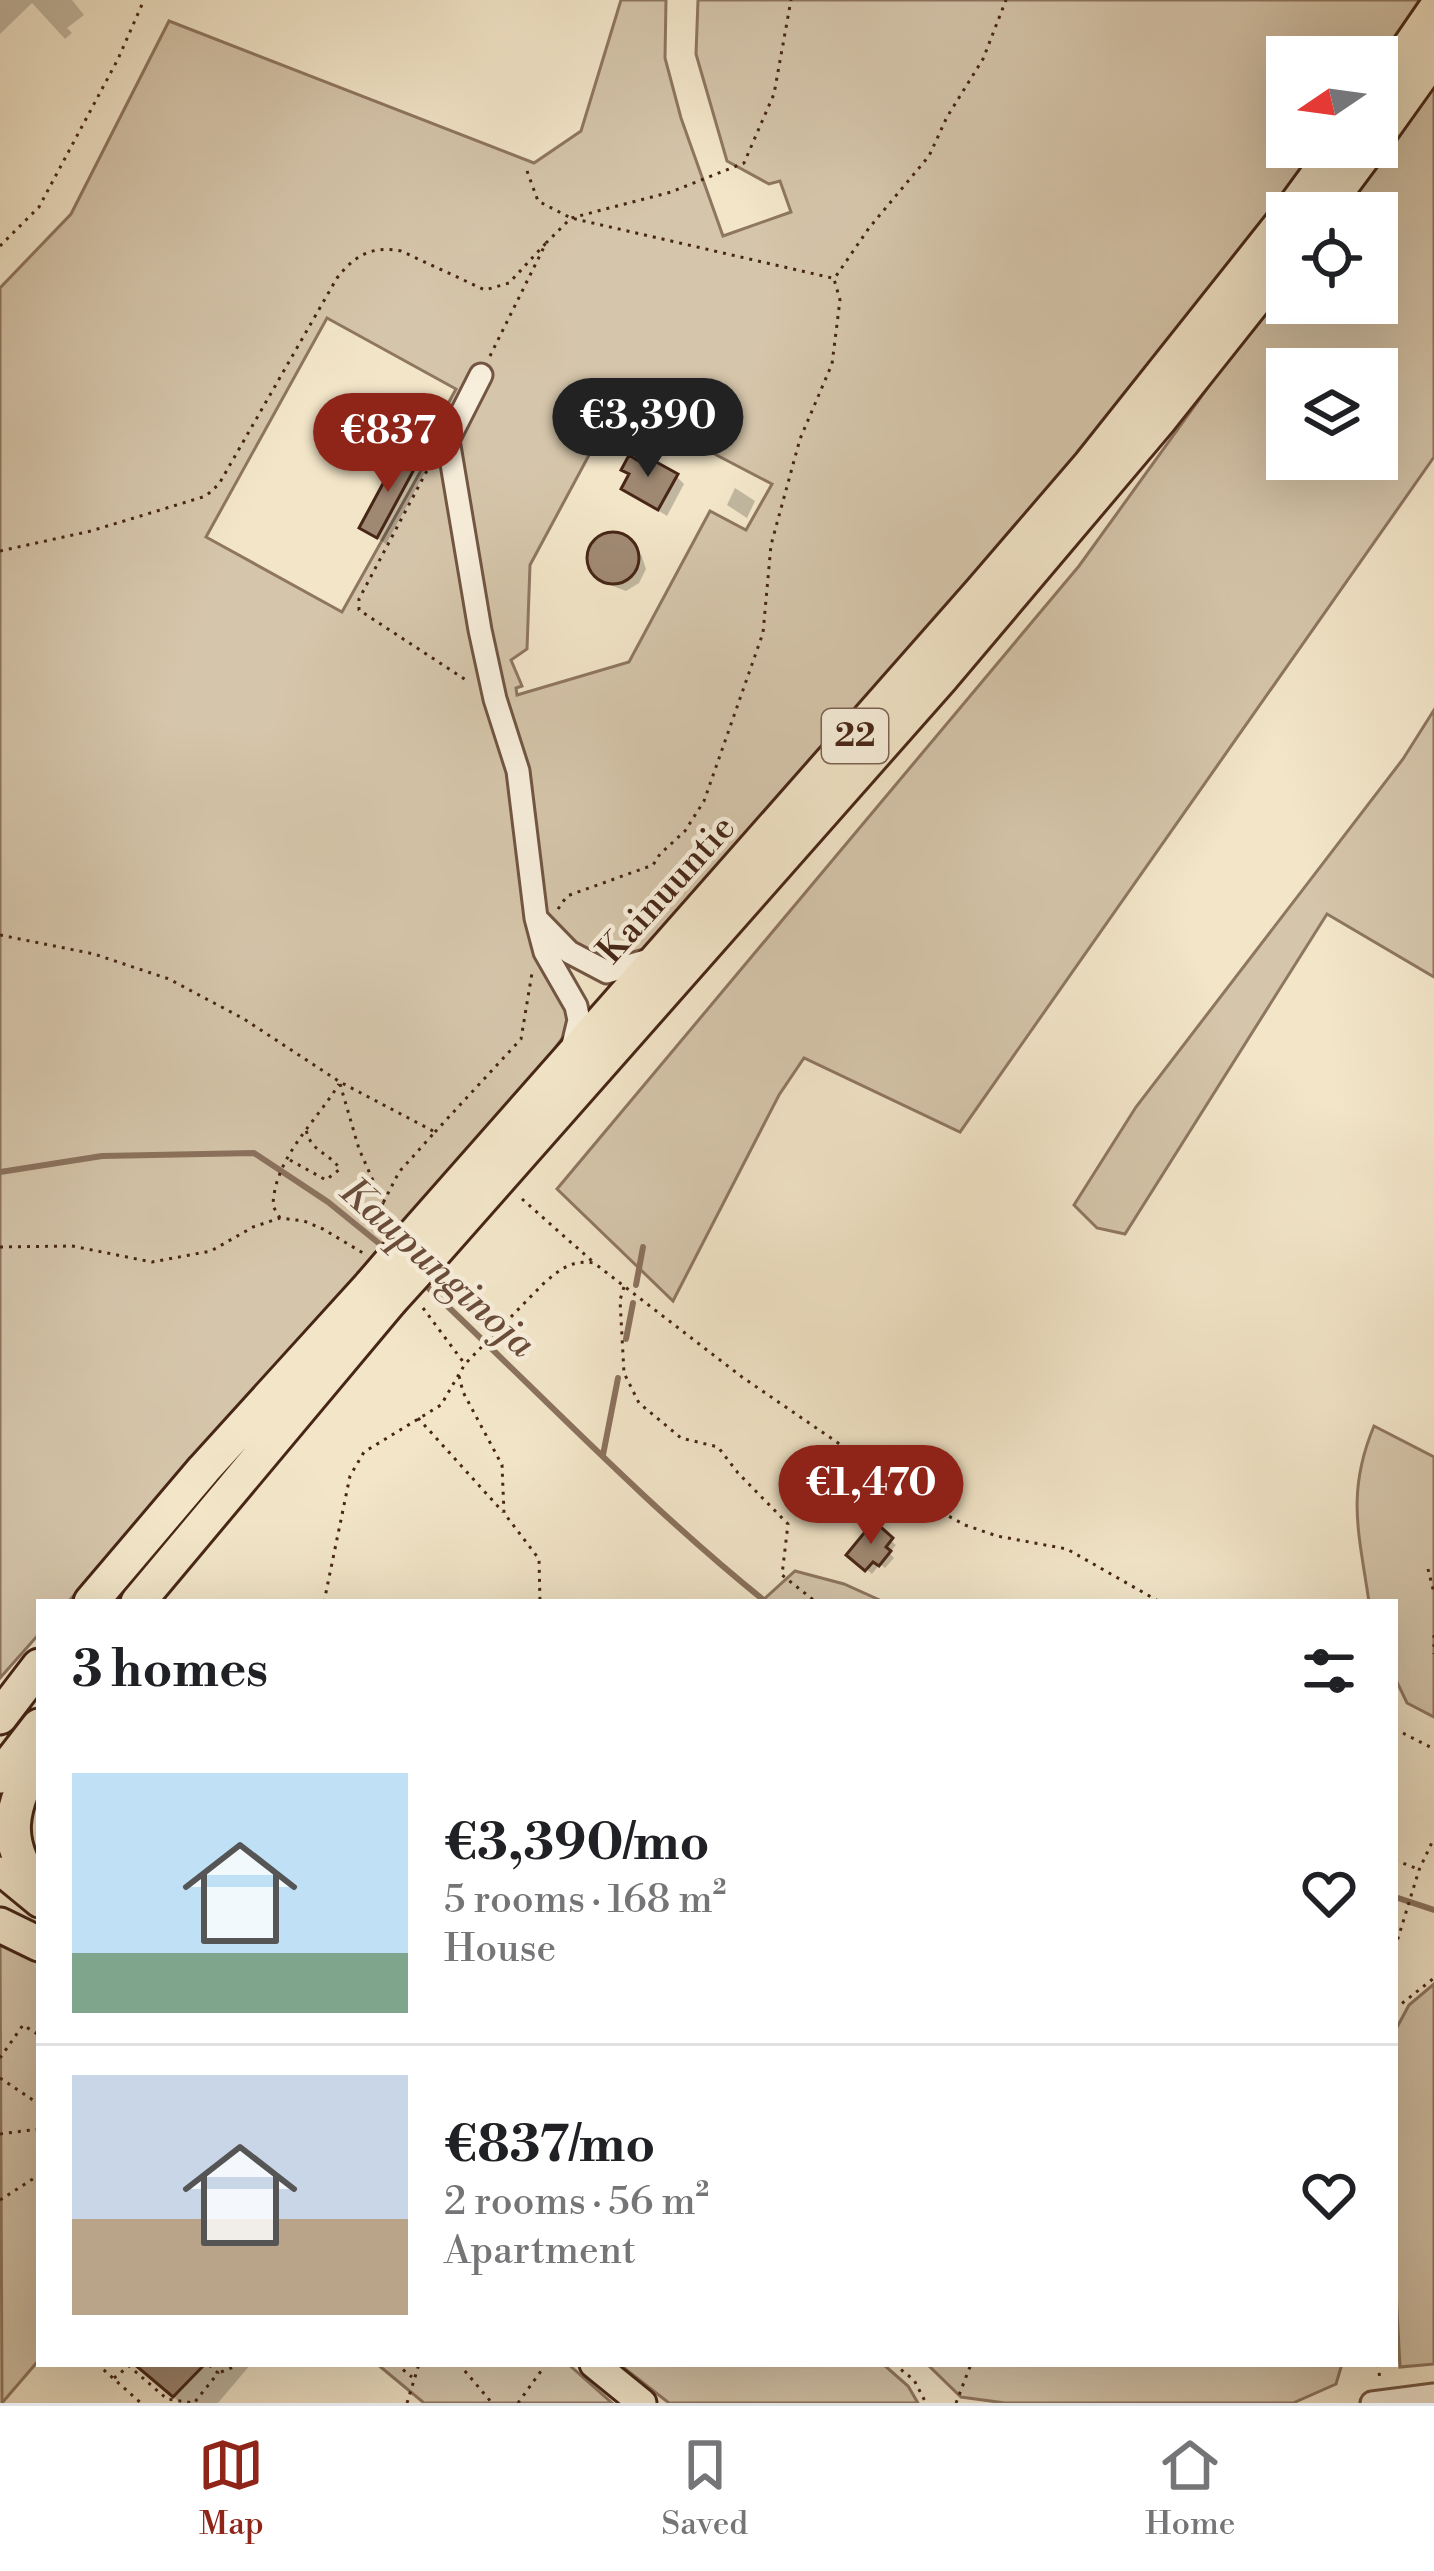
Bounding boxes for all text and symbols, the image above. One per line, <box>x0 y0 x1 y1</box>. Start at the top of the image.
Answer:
north arrow <box>1266 36 1398 168</box>
map controls <box>1266 36 1398 480</box>
button: locate <box>1266 192 1398 324</box>
button: layers <box>1266 348 1398 480</box>
pin: €3,390 <box>550 378 746 480</box>
text: €3,390 <box>579 392 717 441</box>
pin: €837 <box>317 393 459 495</box>
text: €837 <box>340 407 436 456</box>
road number: 22 <box>822 709 888 763</box>
street label: Kainuuntie <box>589 806 745 974</box>
water label: Kaupunginoja <box>329 1167 545 1369</box>
pin: €1,470 <box>773 1445 969 1547</box>
text: €1,470 <box>805 1459 937 1508</box>
icon: filters <box>1296 1638 1362 1704</box>
text: 3 homes <box>72 1639 268 1703</box>
text: €3,390/mo <box>444 1812 710 1876</box>
icon: home <box>168 1821 312 1965</box>
icon: heart <box>1296 1860 1362 1926</box>
text: 5 rooms · 168 m² <box>444 1876 726 1925</box>
text: House <box>444 1925 556 1974</box>
text: €837/mo <box>444 2114 655 2178</box>
icon: home <box>168 2123 312 2267</box>
icon: heart <box>1296 2162 1362 2228</box>
text: 2 rooms · 56 m² <box>444 2178 709 2227</box>
text: Apartment <box>444 2227 636 2276</box>
tab: Map <box>198 2432 264 2545</box>
tab: Saved <box>661 2432 748 2545</box>
tab: Home <box>1145 2432 1236 2545</box>

